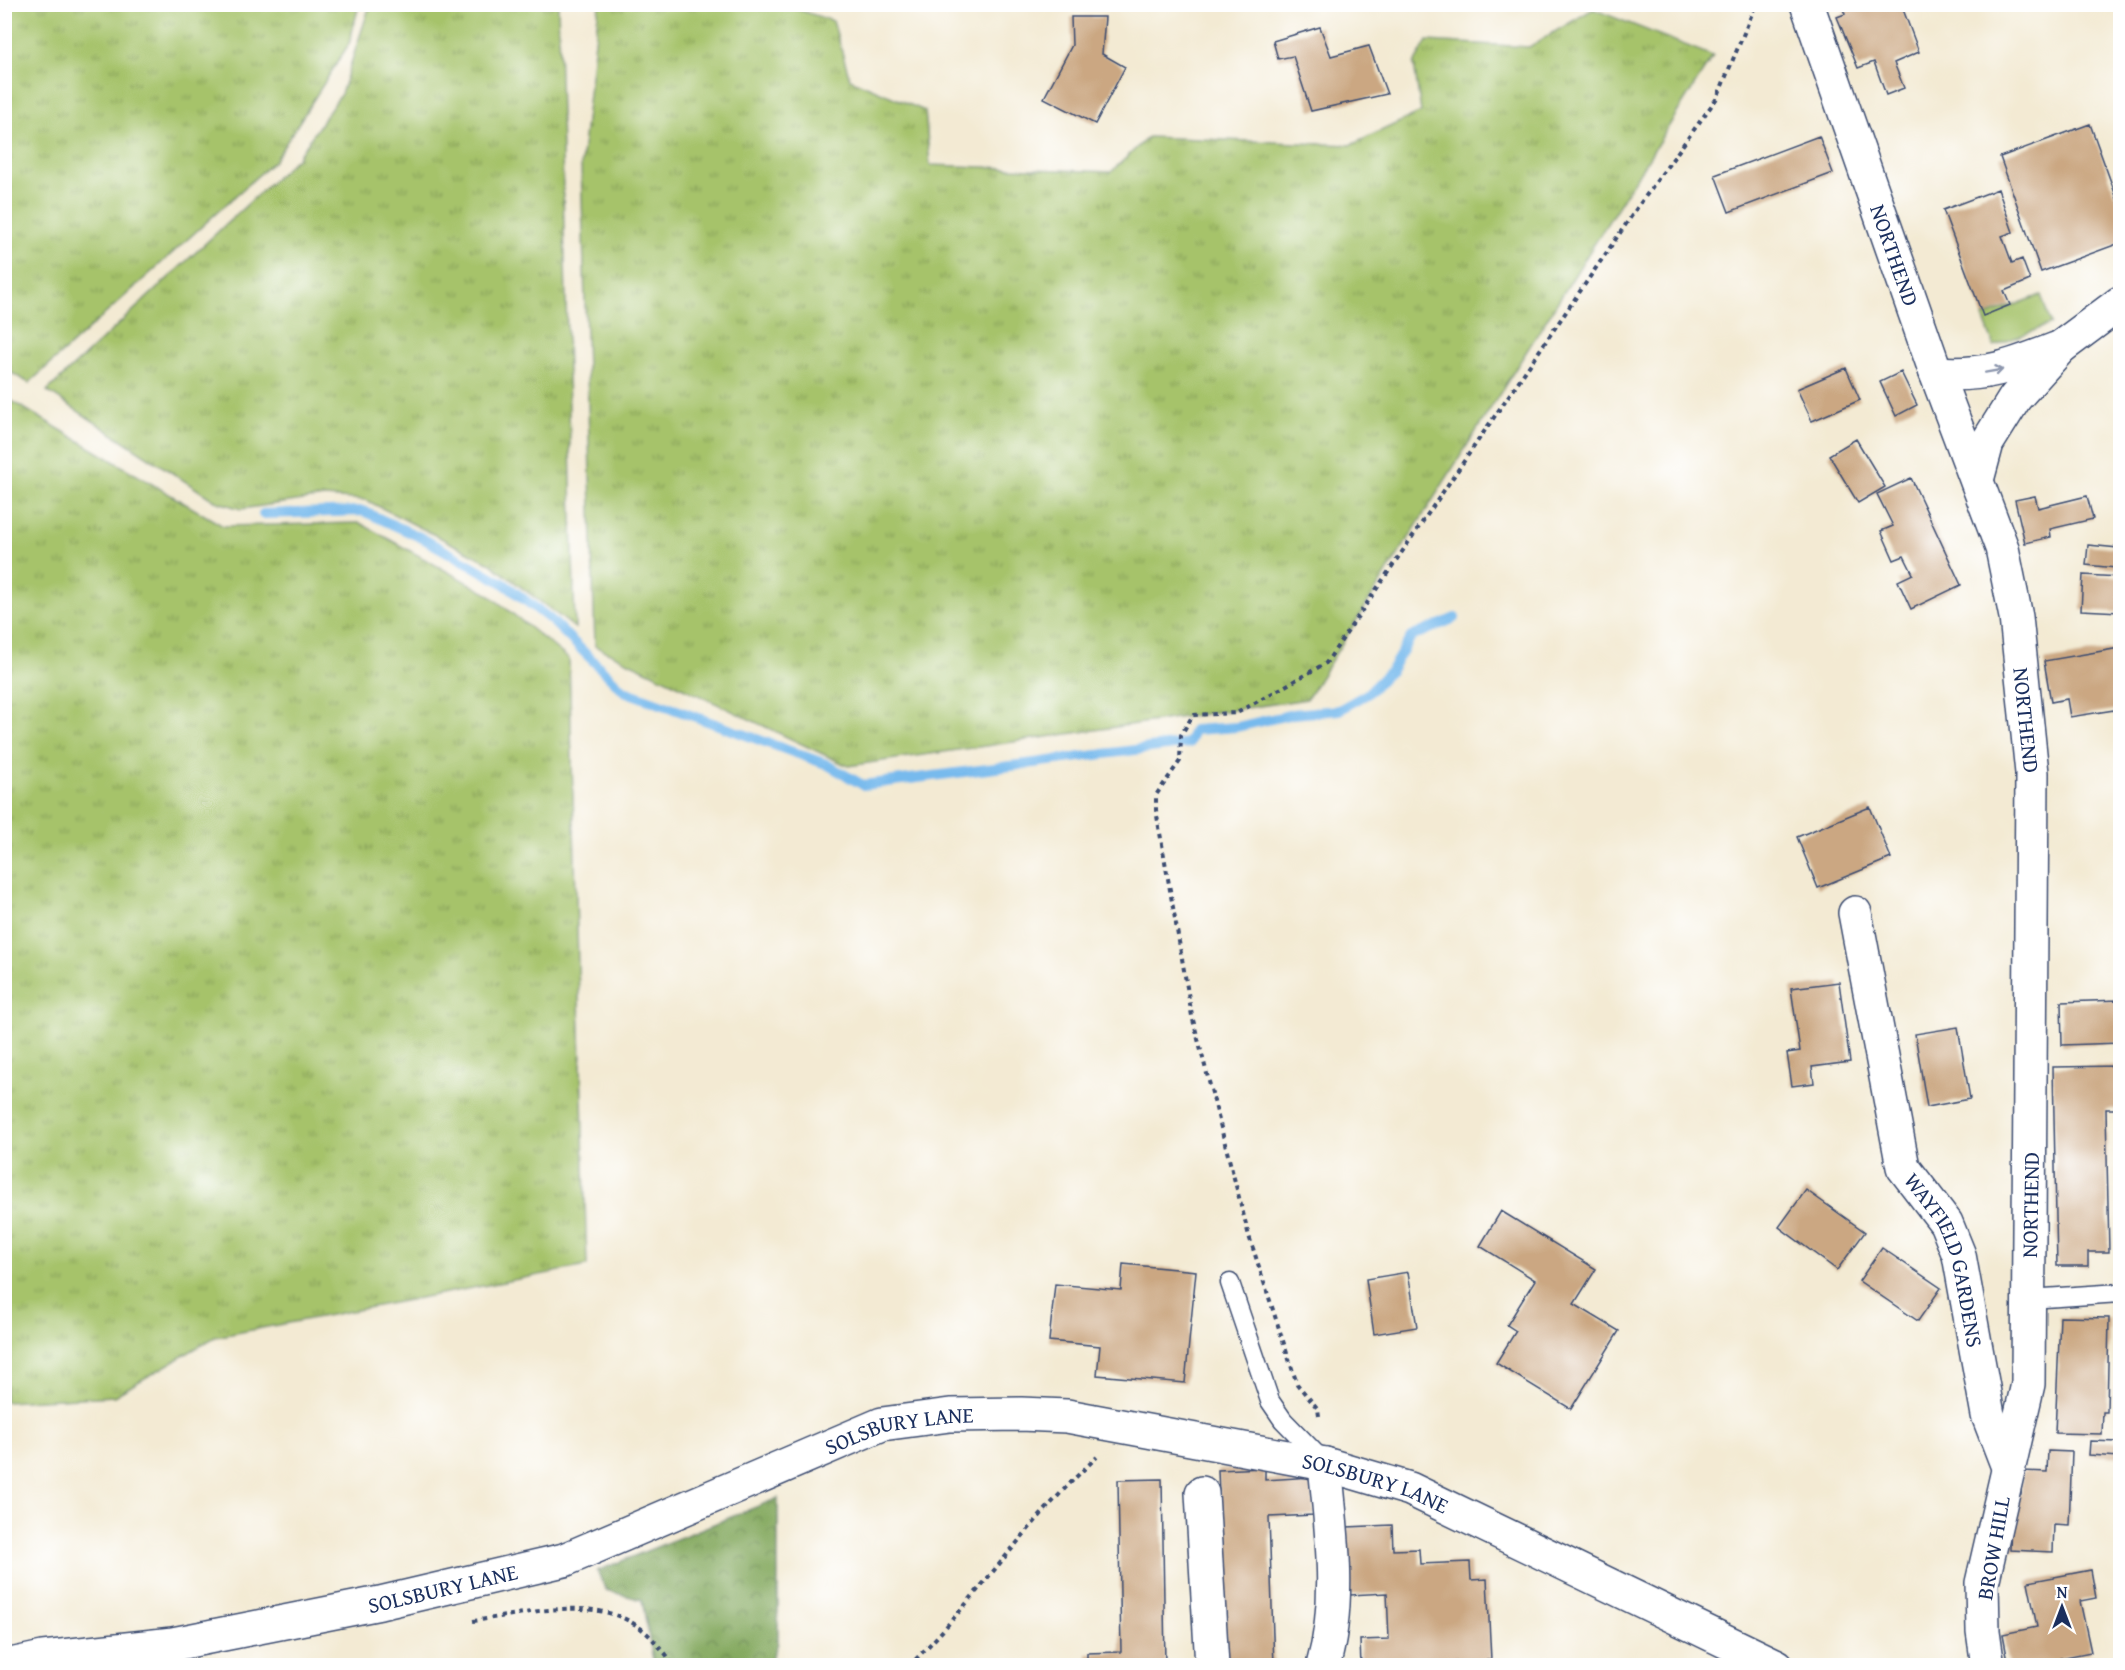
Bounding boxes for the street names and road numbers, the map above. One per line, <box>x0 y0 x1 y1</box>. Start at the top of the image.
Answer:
street label: NORTHEND <box>1862 200 1927 310</box>
street label: NORTHEND <box>2005 666 2048 774</box>
street label: NORTHEND <box>2013 1152 2047 1258</box>
street label: WAYFIELD GARDENS <box>1897 1166 1991 1350</box>
street label: SOLSBURY LANE <box>820 1399 974 1463</box>
street label: SOLSBURY LANE <box>1299 1444 1454 1521</box>
street label: BROW HILL <box>1968 1493 2018 1602</box>
street label: SOLSBURY LANE <box>365 1555 521 1621</box>

